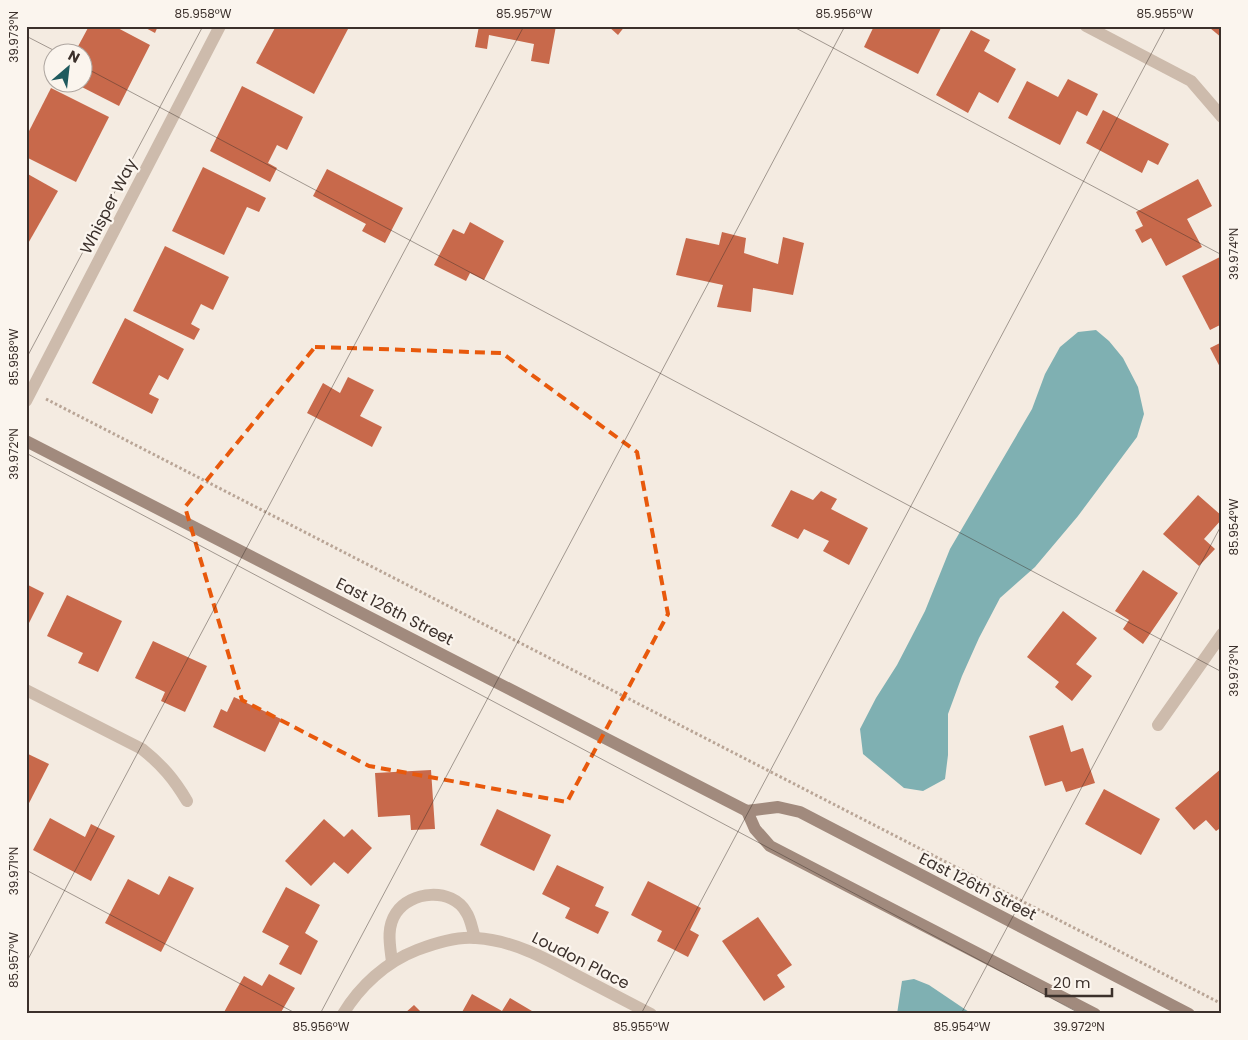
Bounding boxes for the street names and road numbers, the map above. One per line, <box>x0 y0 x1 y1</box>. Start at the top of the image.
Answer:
street label: Whisper Way <box>74 154 142 258</box>
street label: East 126th Street <box>332 572 458 651</box>
street label: East 126th Street <box>915 847 1041 926</box>
street label: Loudon Place <box>528 926 634 995</box>

